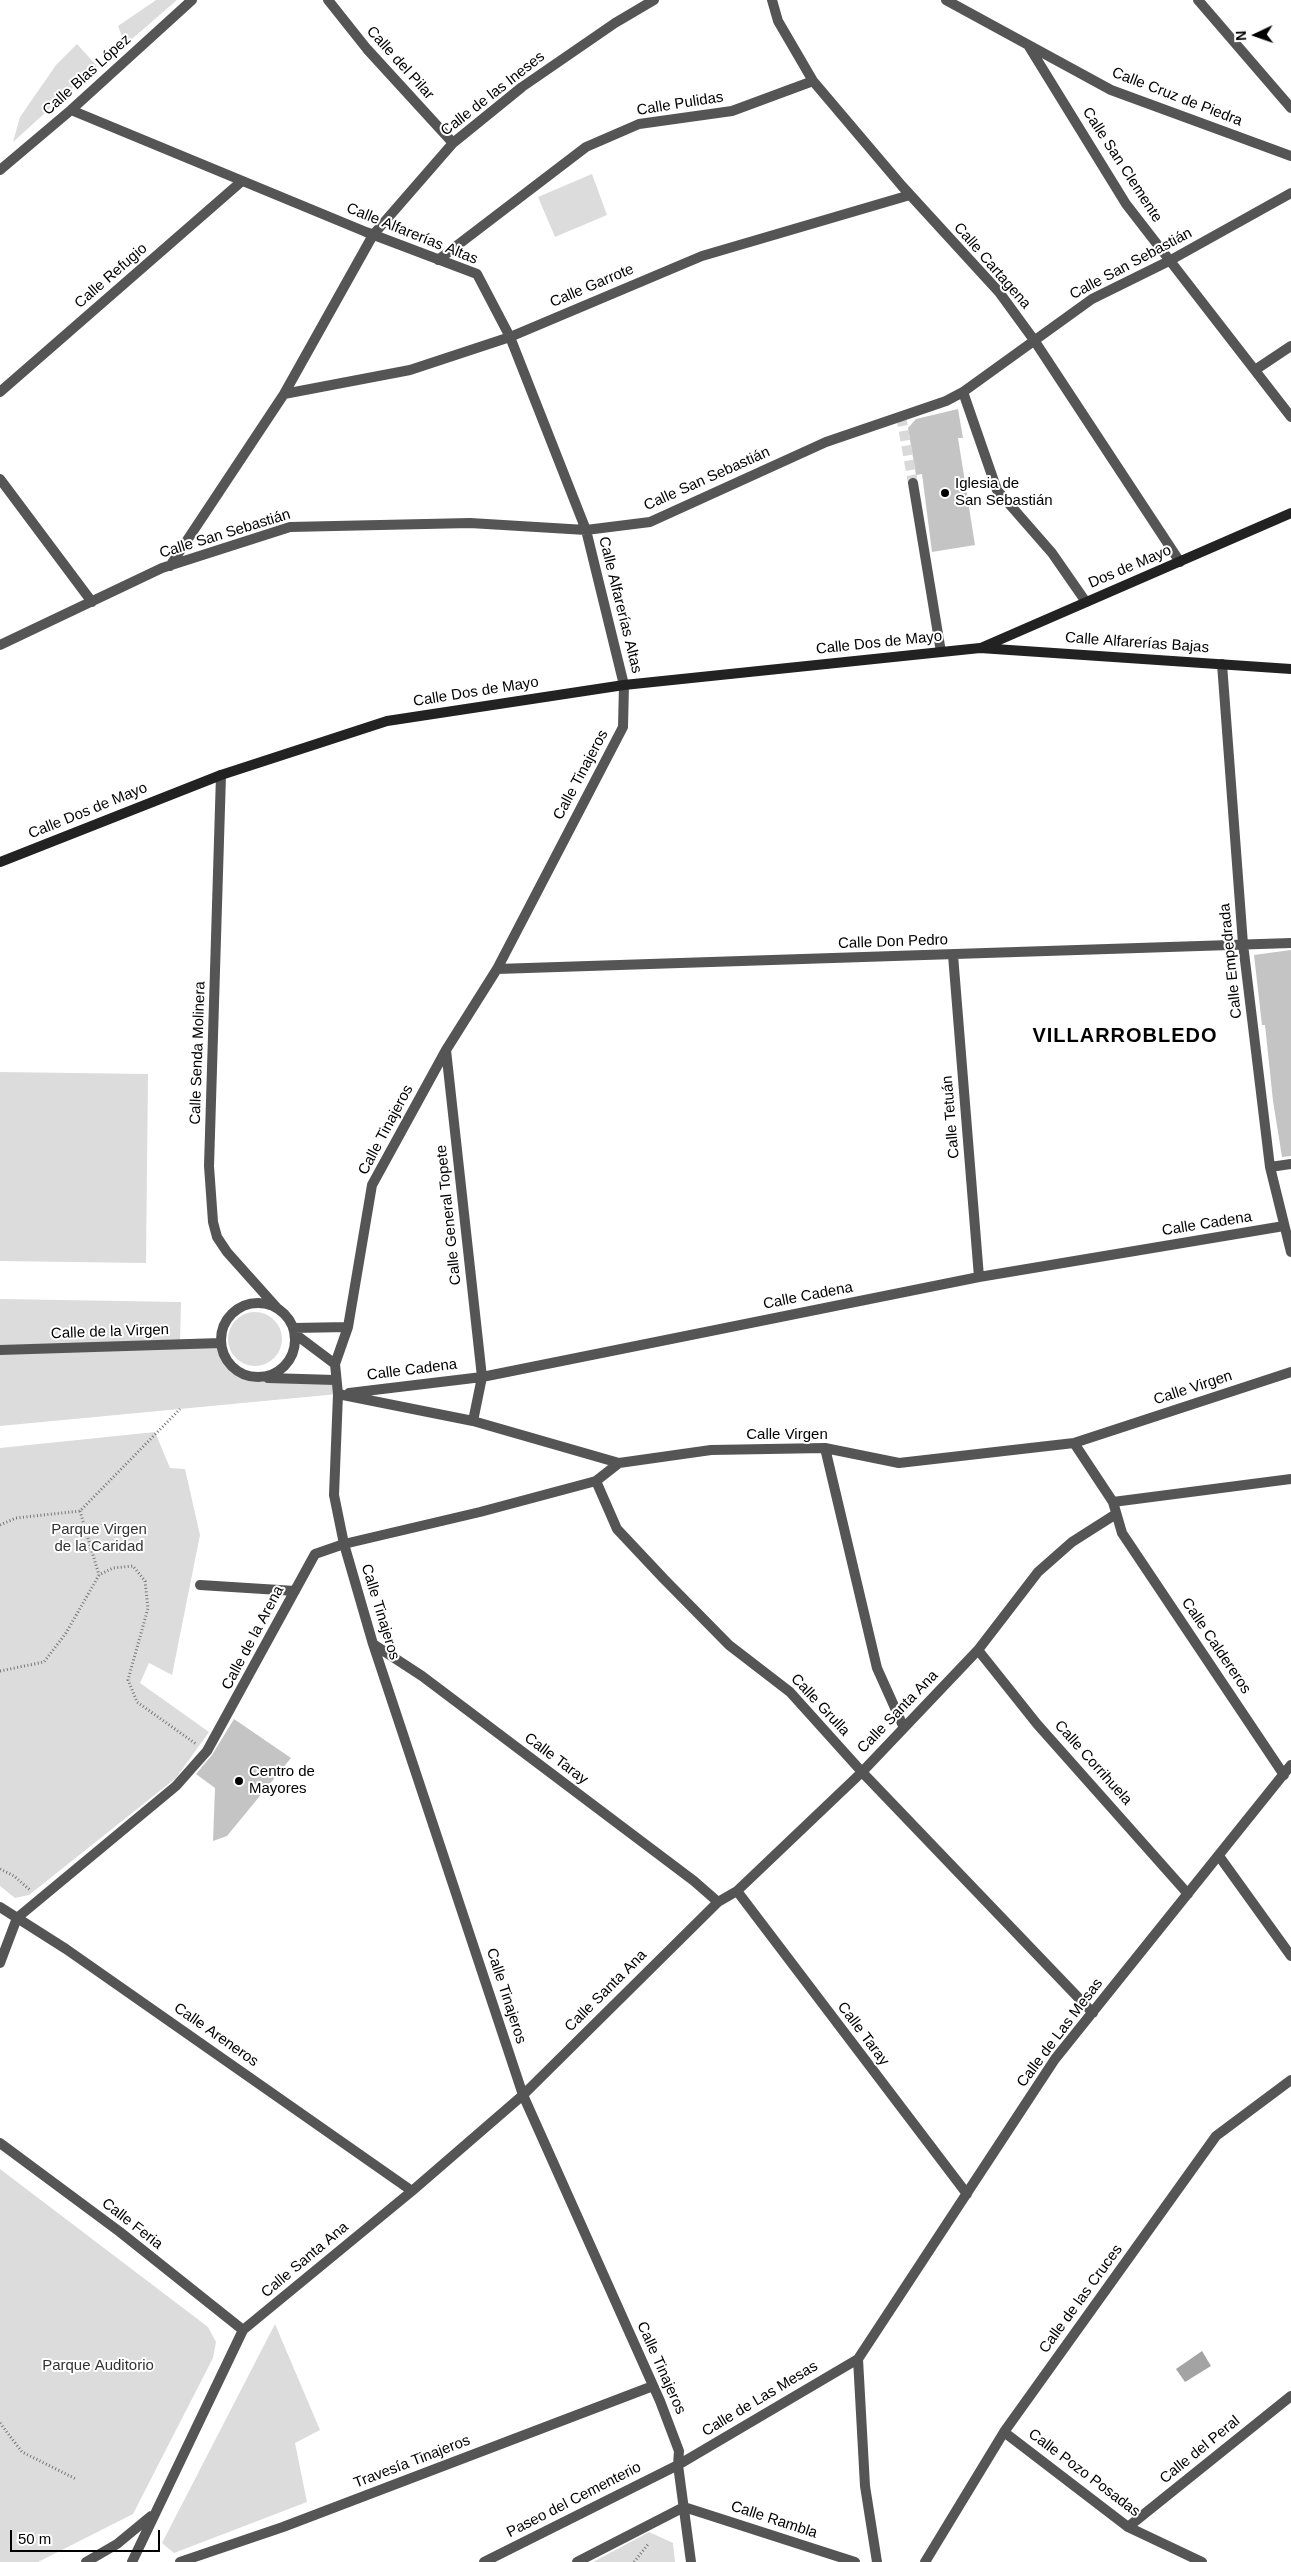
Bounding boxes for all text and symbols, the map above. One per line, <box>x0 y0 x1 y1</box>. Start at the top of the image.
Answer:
north arrow <box>1231 10 1281 60</box>
street label: Calle del Pilar <box>362 23 438 103</box>
text: N <box>1233 30 1249 41</box>
street label: Calle Blas López <box>39 31 135 119</box>
street label: Calle de las Ineses <box>438 48 548 140</box>
street label: Calle Cruz de Piedra <box>1109 64 1245 130</box>
street label: Calle Pulidas <box>635 88 725 120</box>
street label: Calle San Clemente <box>1078 104 1166 226</box>
street label: Calle Alfarerías Altas <box>344 199 480 269</box>
street label: Calle Cartagena <box>950 219 1034 313</box>
street label: Calle San Sebastián <box>1067 224 1195 304</box>
street label: Calle Refugio <box>71 240 151 312</box>
street label: Calle Garrote <box>547 260 637 312</box>
street label: Calle San Sebastián <box>641 443 773 515</box>
place label: Iglesia de San Sebastián <box>955 475 1053 510</box>
marker: Iglesia de San Sebastián <box>939 487 951 499</box>
street label: Calle San Sebastián <box>157 506 293 562</box>
street label: Calle Alfarerías Altas <box>594 535 646 675</box>
street label: Dos de Mayo <box>1086 541 1174 593</box>
street label: Calle Dos de Mayo <box>815 627 943 659</box>
street label: Calle Alfarerías Bajas <box>1064 629 1210 657</box>
street label: Calle Dos de Mayo <box>412 673 540 711</box>
street label: Calle Tinajeros <box>550 727 612 823</box>
street label: Calle Dos de Mayo <box>26 779 150 843</box>
street label: Calle Empedrada <box>1216 902 1246 1020</box>
street label: Calle Don Pedro <box>838 931 948 953</box>
street label: Calle Senda Molinera <box>187 981 209 1125</box>
district label: VILLARROBLEDO <box>1031 1024 1219 1048</box>
street label: Calle Tetuán <box>938 1075 964 1159</box>
street label: Calle Tinajeros <box>355 1082 417 1178</box>
street label: Calle General Topete <box>433 1144 465 1286</box>
street label: Calle Cadena <box>1161 1208 1253 1240</box>
street label: Calle Cadena <box>762 1278 854 1314</box>
street label: Calle de la Virgen <box>51 1321 169 1343</box>
street label: Calle Cadena <box>366 1356 458 1384</box>
street label: Calle Virgen <box>1151 1367 1235 1409</box>
street label: Calle Virgen <box>746 1426 828 1444</box>
park label: Parque Virgen de la Caridad <box>51 1521 147 1556</box>
street label: Calle Tinajeros <box>357 1562 403 1662</box>
street label: Calle de la Arena <box>218 1583 288 1693</box>
street label: Calle Caldereros <box>1177 1595 1255 1697</box>
street label: Calle Santa Ana <box>854 1667 942 1757</box>
street label: Calle Grulla <box>787 1670 853 1740</box>
street label: Calle Corrihuela <box>1050 1717 1136 1809</box>
street label: Calle Taray <box>521 1729 591 1789</box>
place label: Centro de Mayores <box>249 1763 315 1798</box>
marker: Centro de Mayores <box>233 1775 245 1787</box>
street label: Calle Tinajeros <box>482 1946 530 2046</box>
street label: Calle Santa Ana <box>561 1946 651 2036</box>
street label: Calle de Las Mesas <box>1013 1975 1107 2091</box>
street label: Calle Areneros <box>170 1999 262 2071</box>
street label: Calle Taray <box>833 1999 893 2069</box>
street label: Calle Feria <box>98 2195 166 2253</box>
street label: Calle Santa Ana <box>258 2218 352 2302</box>
street label: Calle de las Cruces <box>1035 2241 1127 2357</box>
street label: Calle Tinajeros <box>633 2319 689 2417</box>
park label: Parque Auditorio <box>42 2357 154 2375</box>
street label: Calle de Las Mesas <box>699 2357 821 2441</box>
street label: Calle del Peral <box>1156 2412 1244 2488</box>
street label: Calle Pozo Posadas <box>1025 2425 1143 2521</box>
street label: Travesía Tinajeros <box>351 2432 473 2492</box>
street label: Paseo del Cementerio <box>504 2458 644 2542</box>
street label: Calle Rambla <box>728 2498 820 2542</box>
scale bar <box>12 2520 162 2552</box>
text: 50 m <box>18 2530 51 2547</box>

